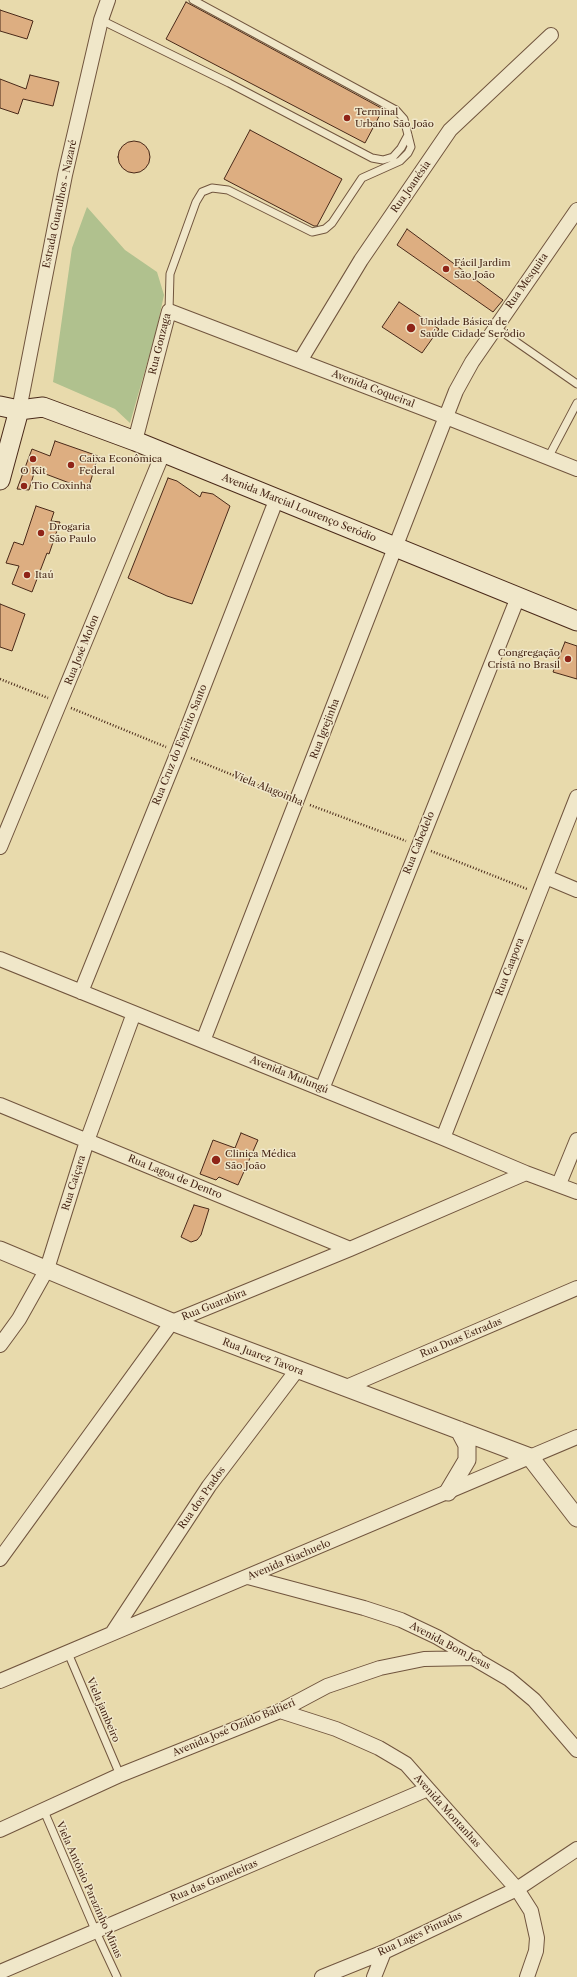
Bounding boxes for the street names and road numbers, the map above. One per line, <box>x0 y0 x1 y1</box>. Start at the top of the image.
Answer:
street label: Estrada Guarulhos - Nazaré <box>41 139 79 269</box>
street label: Rua Joanésia <box>389 159 433 215</box>
street label: Rua Mesquita <box>503 251 551 311</box>
street label: Rua Gonzaga <box>147 312 173 376</box>
street label: Avenida Coqueiral <box>330 368 416 410</box>
street label: Avenida Marcial Lourenço Seródio <box>220 471 378 545</box>
street label: Rua José Molon <box>62 613 102 687</box>
street label: Rua Cruz do Espírito Santo <box>150 683 210 807</box>
street label: Rua Igrejinha <box>308 697 342 761</box>
street label: Viela Alagoinha <box>231 769 305 809</box>
street label: Rua Cabedelo <box>401 810 437 876</box>
street label: Rua Caapora <box>493 936 527 998</box>
street label: Avenida Mulungú <box>248 1054 330 1096</box>
street label: Rua Lagoa de Dentro <box>126 1153 224 1201</box>
street label: Rua Caiçara <box>60 1154 88 1212</box>
street label: Rua Guarabira <box>180 1287 248 1323</box>
street label: Rua Duas Estradas <box>418 1315 504 1361</box>
street label: Rua Juarez Tavora <box>221 1336 305 1378</box>
street label: Rua dos Prados <box>176 1465 228 1531</box>
street label: Avenida Riachuelo <box>246 1537 332 1583</box>
street label: Avenida Bom Jesus <box>408 1620 492 1672</box>
street label: Viela jambeiro <box>84 1676 122 1744</box>
street label: Avenida José Ozildo Baltieri <box>171 1697 297 1759</box>
street label: Avenida Montanhas <box>411 1772 483 1850</box>
street label: Viela Antônio Parazinho Minas <box>53 1820 125 1960</box>
street label: Rua das Gameleiras <box>169 1857 259 1905</box>
street label: Rua Lages Pintadas <box>376 1909 464 1959</box>

